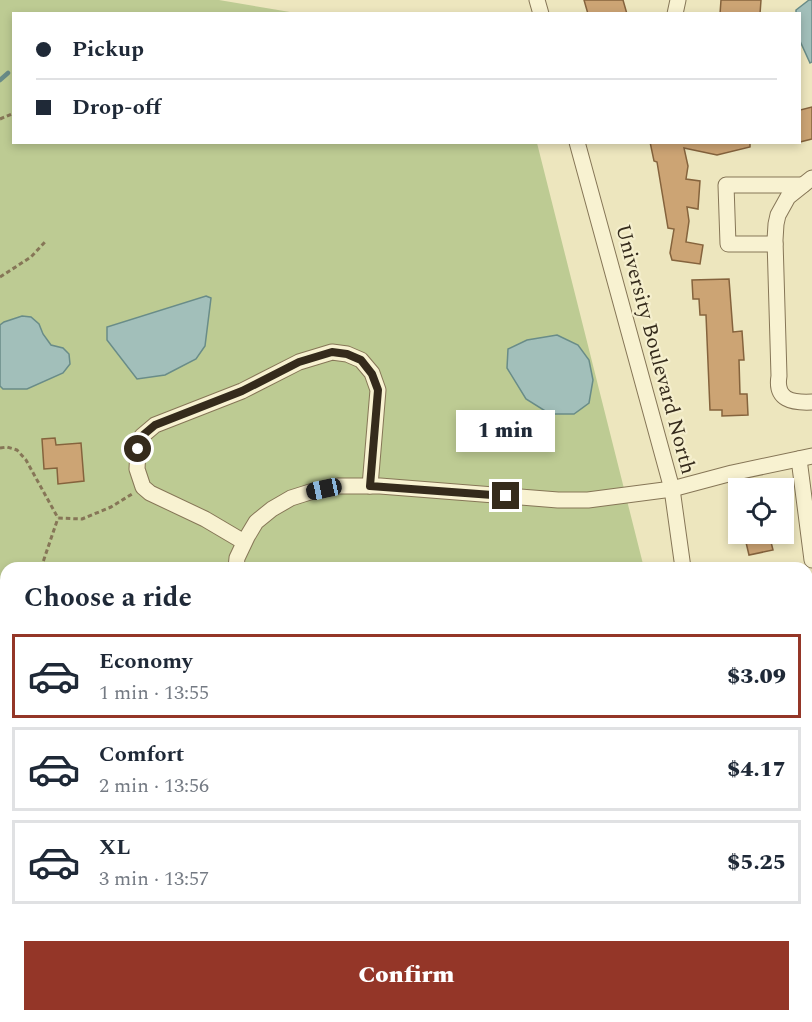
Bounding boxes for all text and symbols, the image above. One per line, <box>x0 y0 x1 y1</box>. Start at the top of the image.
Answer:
text: Pickup <box>72 33 144 66</box>
text: Drop-off <box>72 91 161 124</box>
street label: University Boulevard North <box>606 221 704 478</box>
callout: 1 min <box>456 409 556 451</box>
text: 1 min <box>478 416 533 446</box>
route start <box>124 435 151 462</box>
car <box>305 476 343 502</box>
map controls <box>728 478 794 544</box>
button: locate <box>728 478 794 544</box>
route end <box>492 482 519 509</box>
text: Choose a ride <box>24 577 192 619</box>
text: Economy <box>99 645 192 678</box>
icon: car <box>27 649 81 703</box>
text: $3.09 <box>727 660 786 693</box>
text: 1 min · 13:55 <box>99 678 209 708</box>
text: Comfort <box>99 738 184 771</box>
icon: car <box>27 742 81 796</box>
text: $4.17 <box>727 753 786 786</box>
text: 2 min · 13:56 <box>99 771 209 801</box>
text: XL <box>99 831 130 864</box>
icon: car <box>27 835 81 889</box>
text: $5.25 <box>727 846 786 879</box>
text: 3 min · 13:57 <box>99 864 209 894</box>
button: Confirm <box>24 941 789 1010</box>

